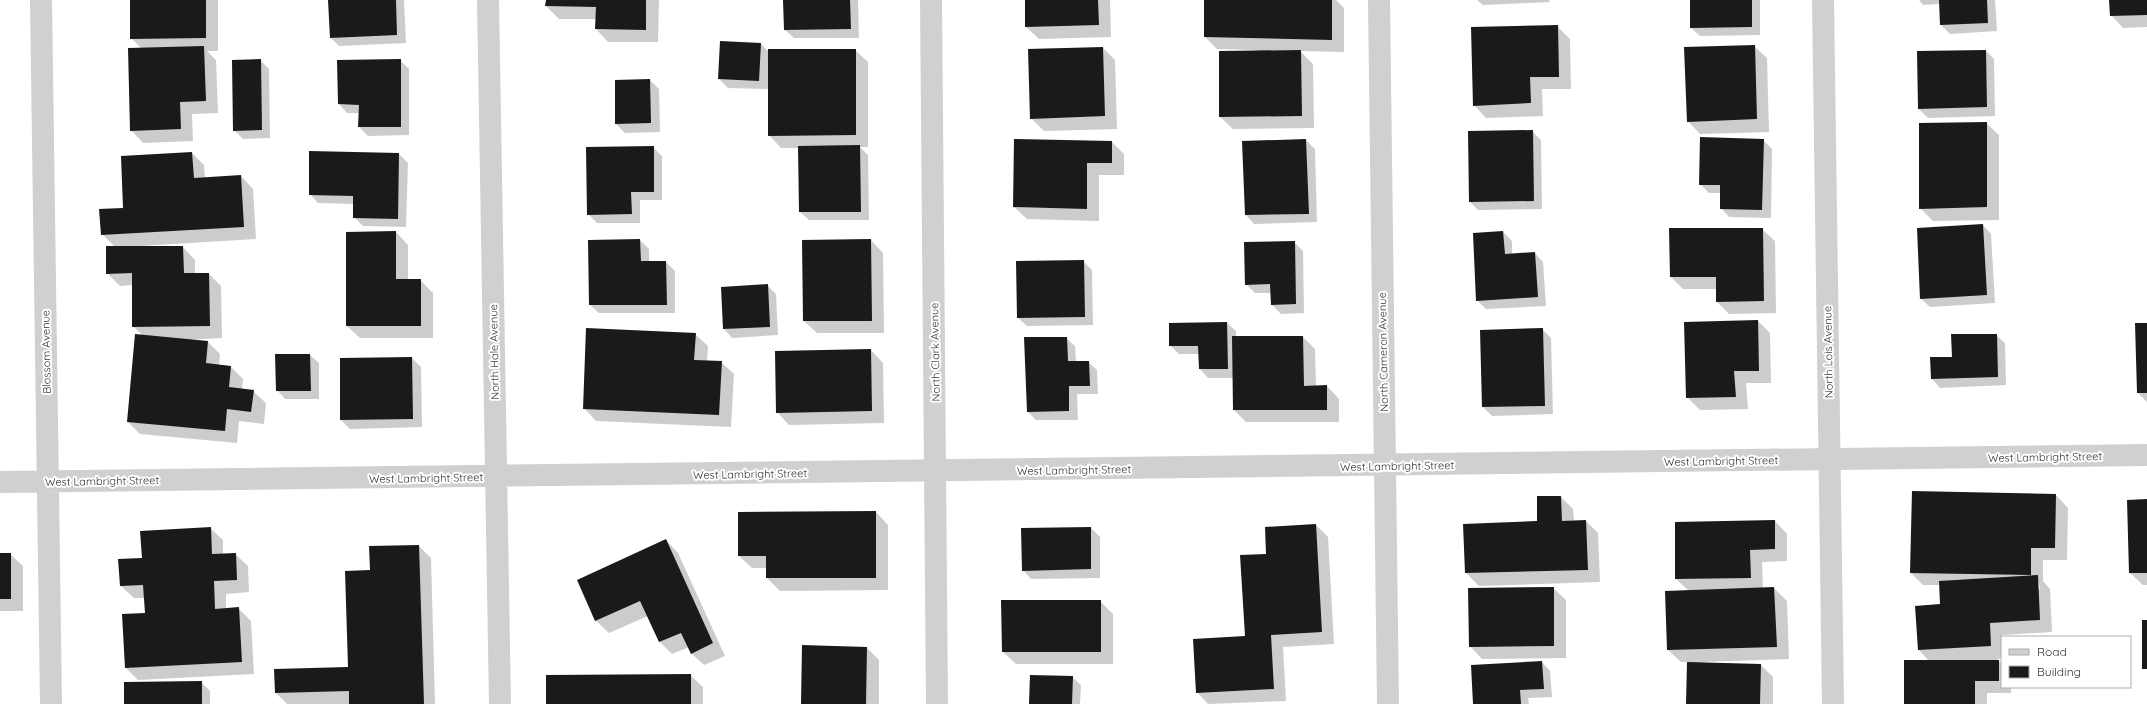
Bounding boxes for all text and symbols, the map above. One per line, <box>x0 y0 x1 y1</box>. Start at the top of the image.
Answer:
street label: North Cameron Avenue <box>1375 292 1391 412</box>
street label: North Clark Avenue <box>927 302 943 402</box>
street label: North Hale Avenue <box>486 304 502 400</box>
street label: North Lois Avenue <box>1820 306 1836 398</box>
street label: Blossom Avenue <box>38 310 54 394</box>
street label: West Lambright Street <box>1988 449 2103 465</box>
street label: West Lambright Street <box>1664 453 1779 469</box>
street label: West Lambright Street <box>1340 458 1455 474</box>
street label: West Lambright Street <box>1017 462 1132 478</box>
street label: West Lambright Street <box>693 466 808 482</box>
street label: West Lambright Street <box>369 470 484 486</box>
street label: West Lambright Street <box>45 473 160 489</box>
legend <box>2001 636 2131 688</box>
text: Road <box>2037 644 2067 659</box>
text: Building <box>2037 664 2081 679</box>

